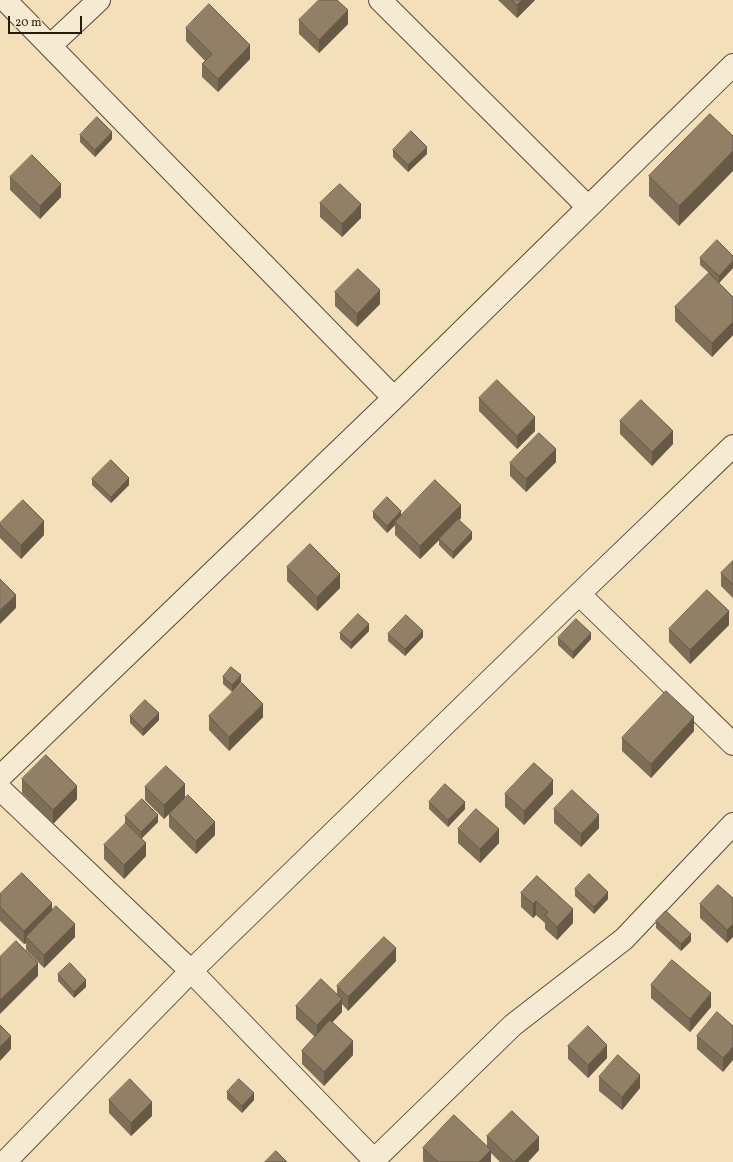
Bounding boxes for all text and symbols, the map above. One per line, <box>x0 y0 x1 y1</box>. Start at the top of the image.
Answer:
scale bar <box>10 8 84 34</box>
text: 20 m <box>15 15 42 31</box>

